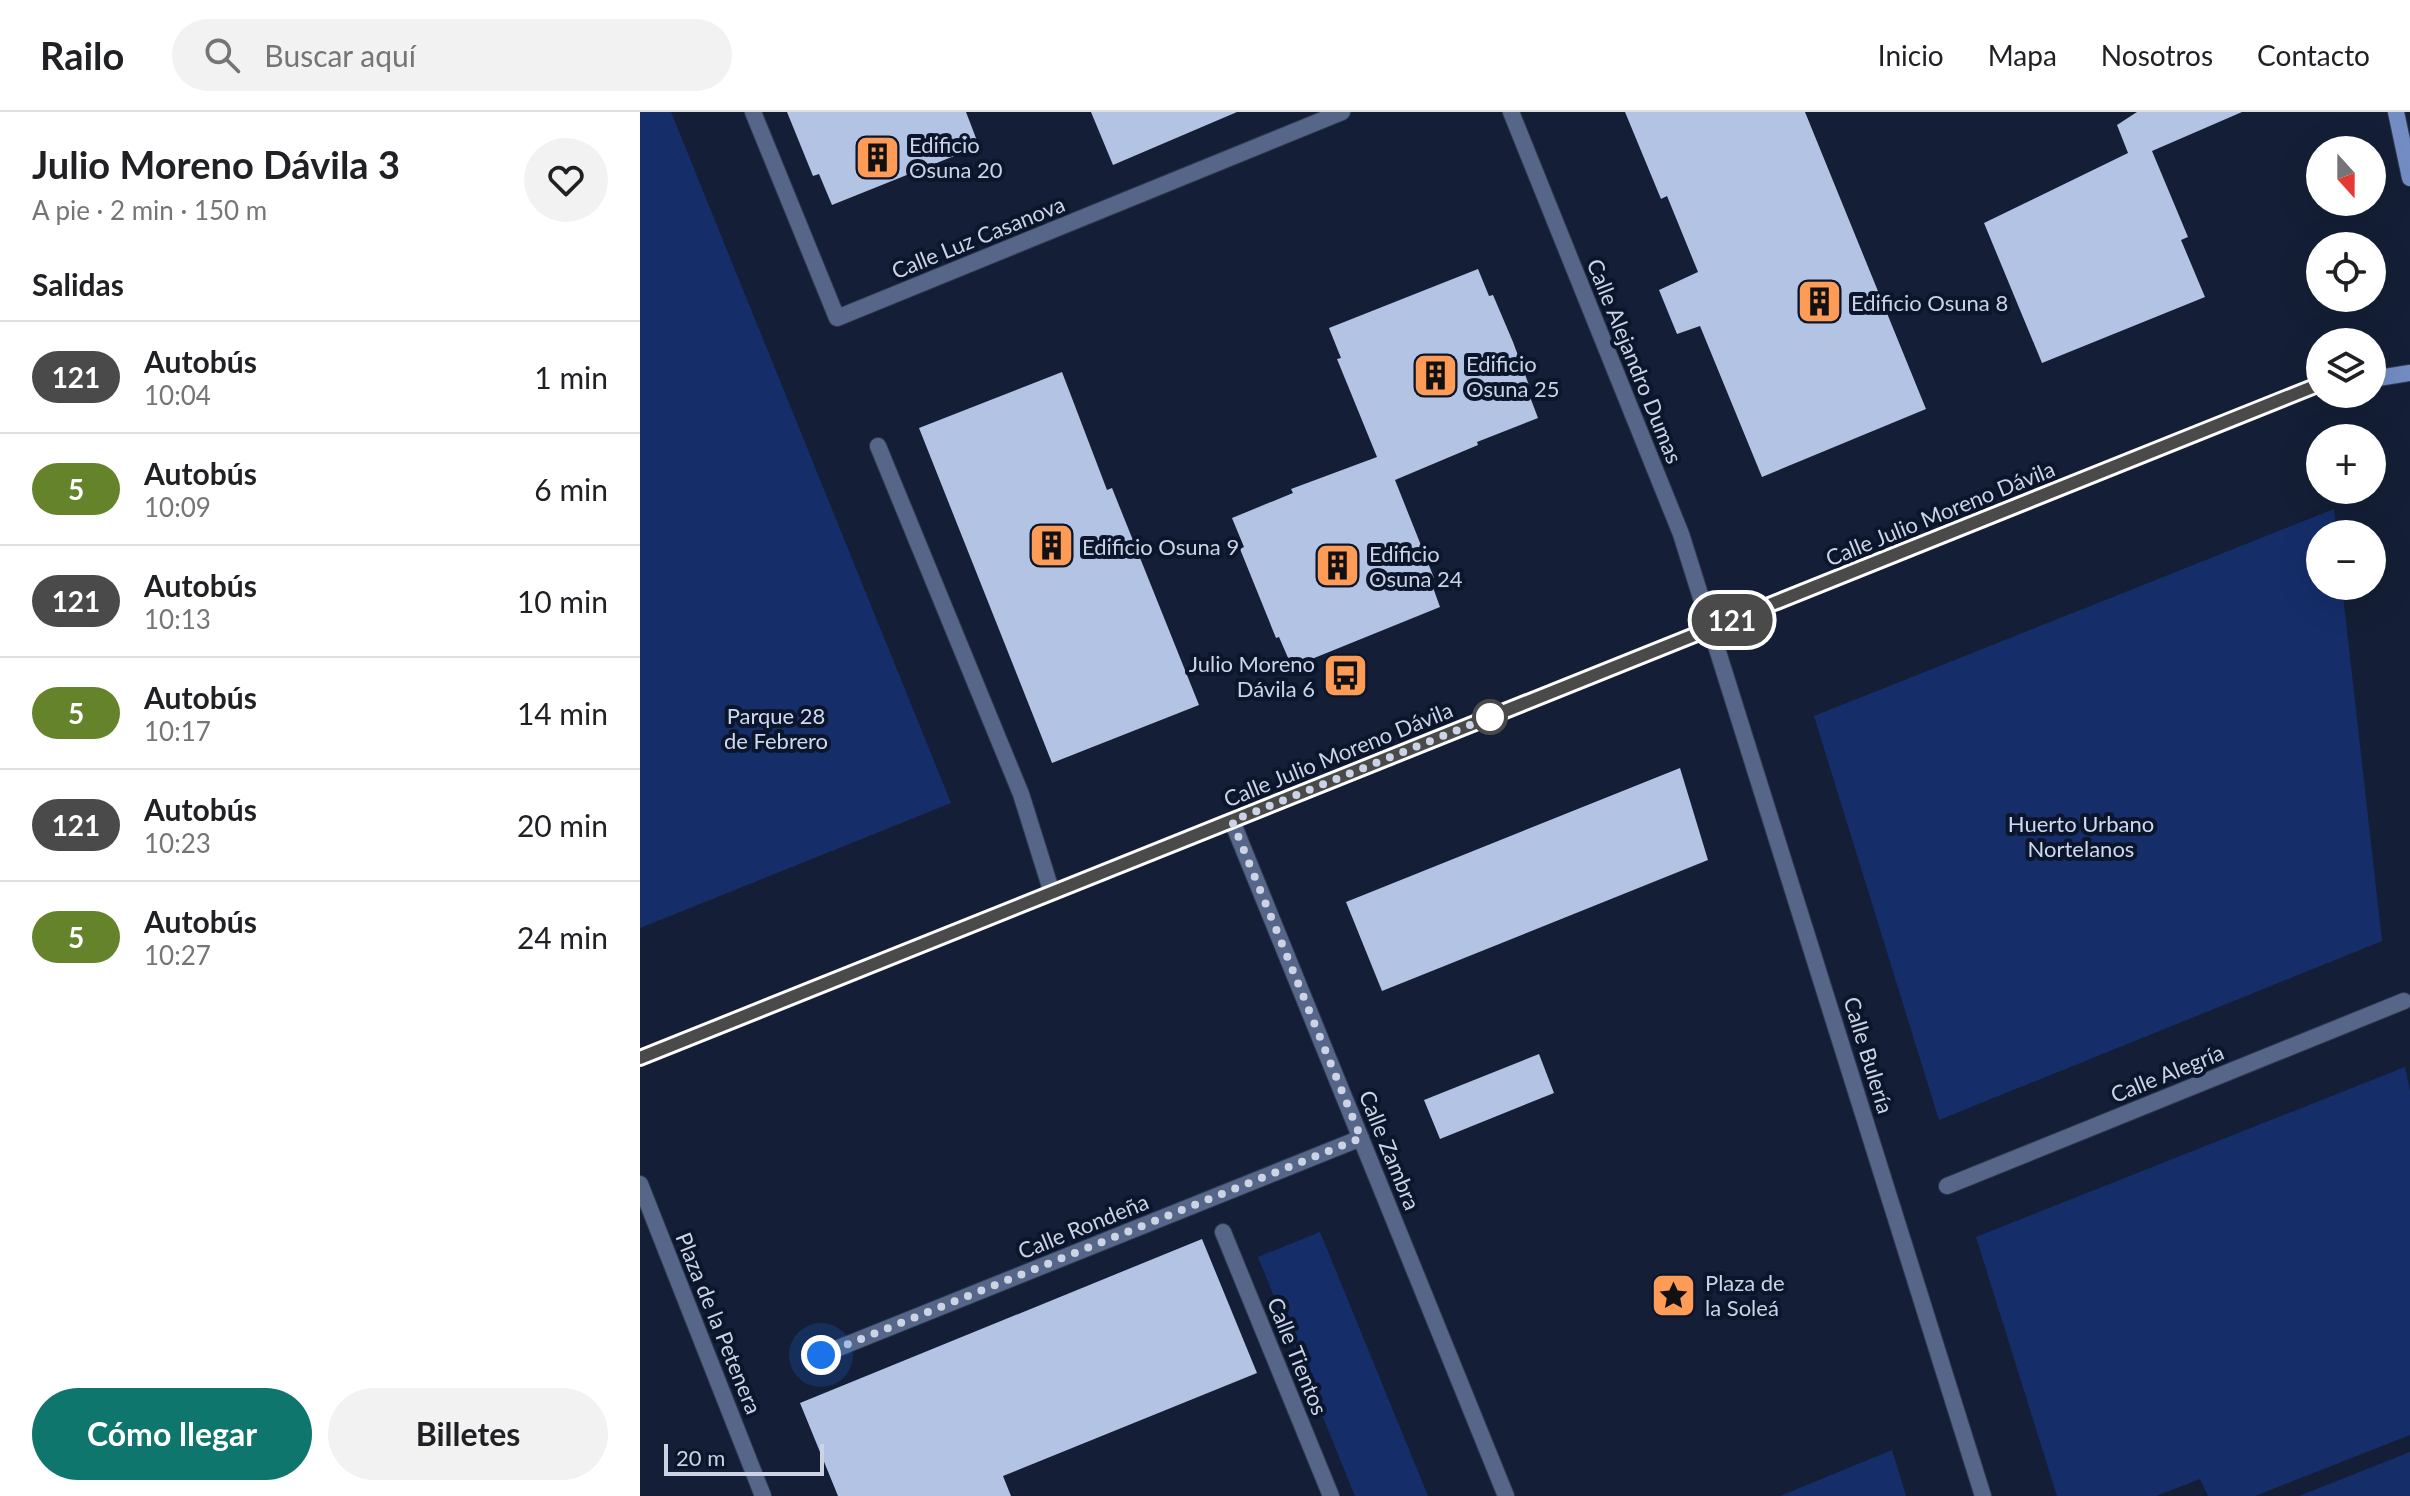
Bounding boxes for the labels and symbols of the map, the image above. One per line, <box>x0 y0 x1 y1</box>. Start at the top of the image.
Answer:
place label: Edificio Osuna 20 <box>909 131 1003 183</box>
building icon: Edificio Osuna 20 <box>854 133 902 181</box>
north arrow <box>2306 136 2386 216</box>
street label: Calle Luz Casanova <box>887 190 1069 284</box>
street label: Calle Alejandro Dumas <box>1582 255 1688 467</box>
building icon: Edificio Osuna 8 <box>1796 278 1844 326</box>
place label: Edificio Osuna 8 <box>1851 289 2008 316</box>
place label: Edificio Osuna 25 <box>1466 350 1560 402</box>
building icon: Edificio Osuna 25 <box>1411 352 1459 400</box>
street label: Calle Julio Moreno Dávila <box>1822 455 2058 571</box>
building icon: Edificio Osuna 9 <box>1027 522 1075 570</box>
place label: Edificio Osuna 9 <box>1082 533 1239 560</box>
place label: Edificio Osuna 24 <box>1369 540 1463 592</box>
building icon: Edificio Osuna 24 <box>1314 542 1362 590</box>
line badge: 121 <box>1686 594 1778 646</box>
place label: Julio Moreno Dávila 6 <box>1189 650 1315 702</box>
bus stop icon: Julio Moreno Dávila 6 <box>1322 652 1370 700</box>
street label: Calle Julio Moreno Dávila <box>1220 696 1456 812</box>
unlabelled marker <box>1473 700 1507 734</box>
park label: Parque 28 de Febrero <box>724 702 828 754</box>
park label: Huerto Urbano Nortelanos <box>2008 810 2154 862</box>
street label: Calle Bulería <box>1838 993 1900 1117</box>
street label: Calle Alegría <box>2106 1038 2228 1108</box>
street label: Calle Zambra <box>1354 1086 1426 1214</box>
street label: Calle Rondeña <box>1014 1188 1152 1264</box>
street label: Plaza de la Petenera <box>670 1228 768 1418</box>
place label: Plaza de la Soleá <box>1705 1269 1785 1321</box>
place icon: Plaza de la Soleá <box>1650 1271 1698 1319</box>
street label: Calle Tientos <box>1262 1293 1334 1419</box>
your location <box>801 1335 841 1375</box>
scale bar <box>664 1440 824 1476</box>

